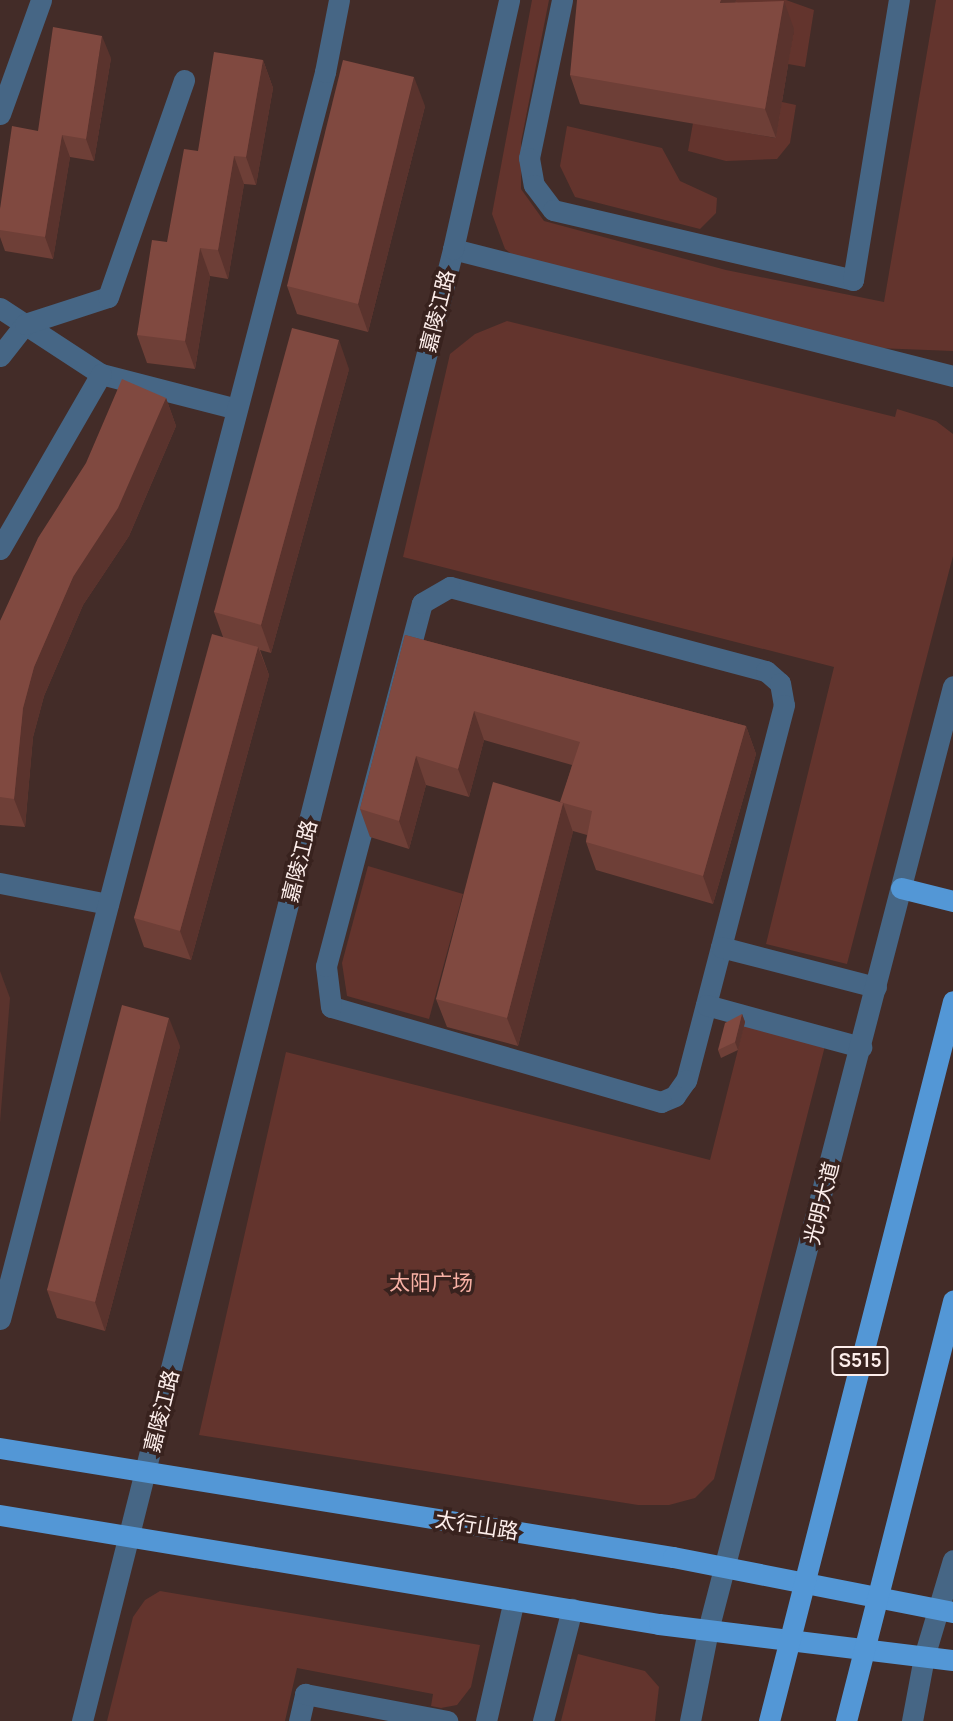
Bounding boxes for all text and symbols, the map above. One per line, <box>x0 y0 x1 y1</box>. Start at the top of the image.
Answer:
street label: 嘉陵江路 <box>415 267 459 355</box>
street label: 嘉陵江路 <box>277 817 321 905</box>
street label: 光明大道 <box>799 1159 843 1247</box>
park label: 太阳广场 <box>389 1269 473 1295</box>
road number: S515 <box>830 1345 890 1376</box>
street label: 嘉陵江路 <box>139 1367 183 1455</box>
street label: 太行山路 <box>434 1506 520 1544</box>

